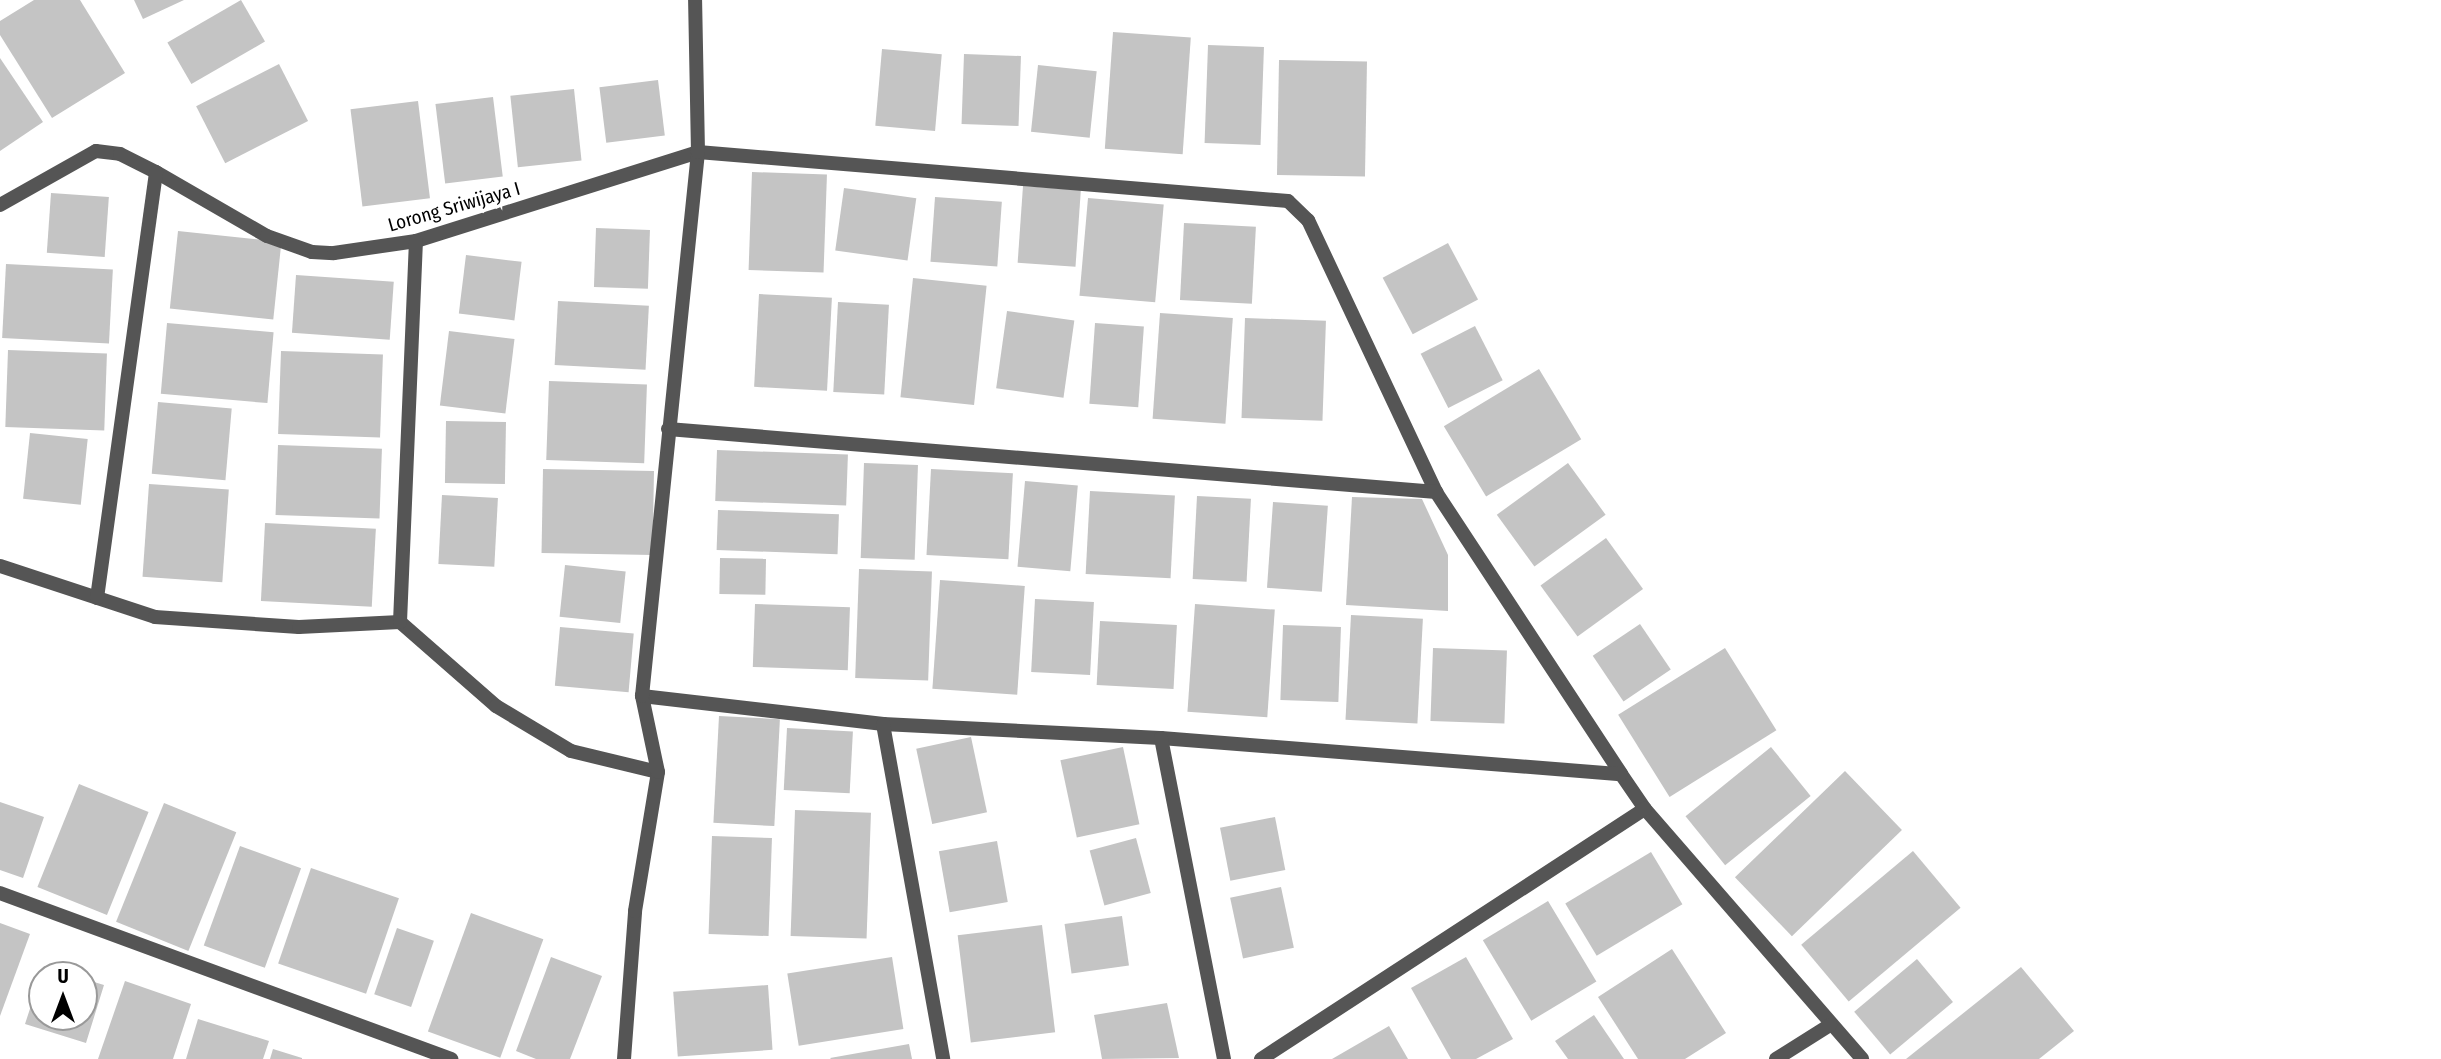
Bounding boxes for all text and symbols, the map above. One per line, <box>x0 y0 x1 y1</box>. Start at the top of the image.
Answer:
street label: Lorong Sriwijaya I <box>385 177 523 237</box>
north arrow <box>28 961 98 1031</box>
text: U <box>57 965 69 988</box>

